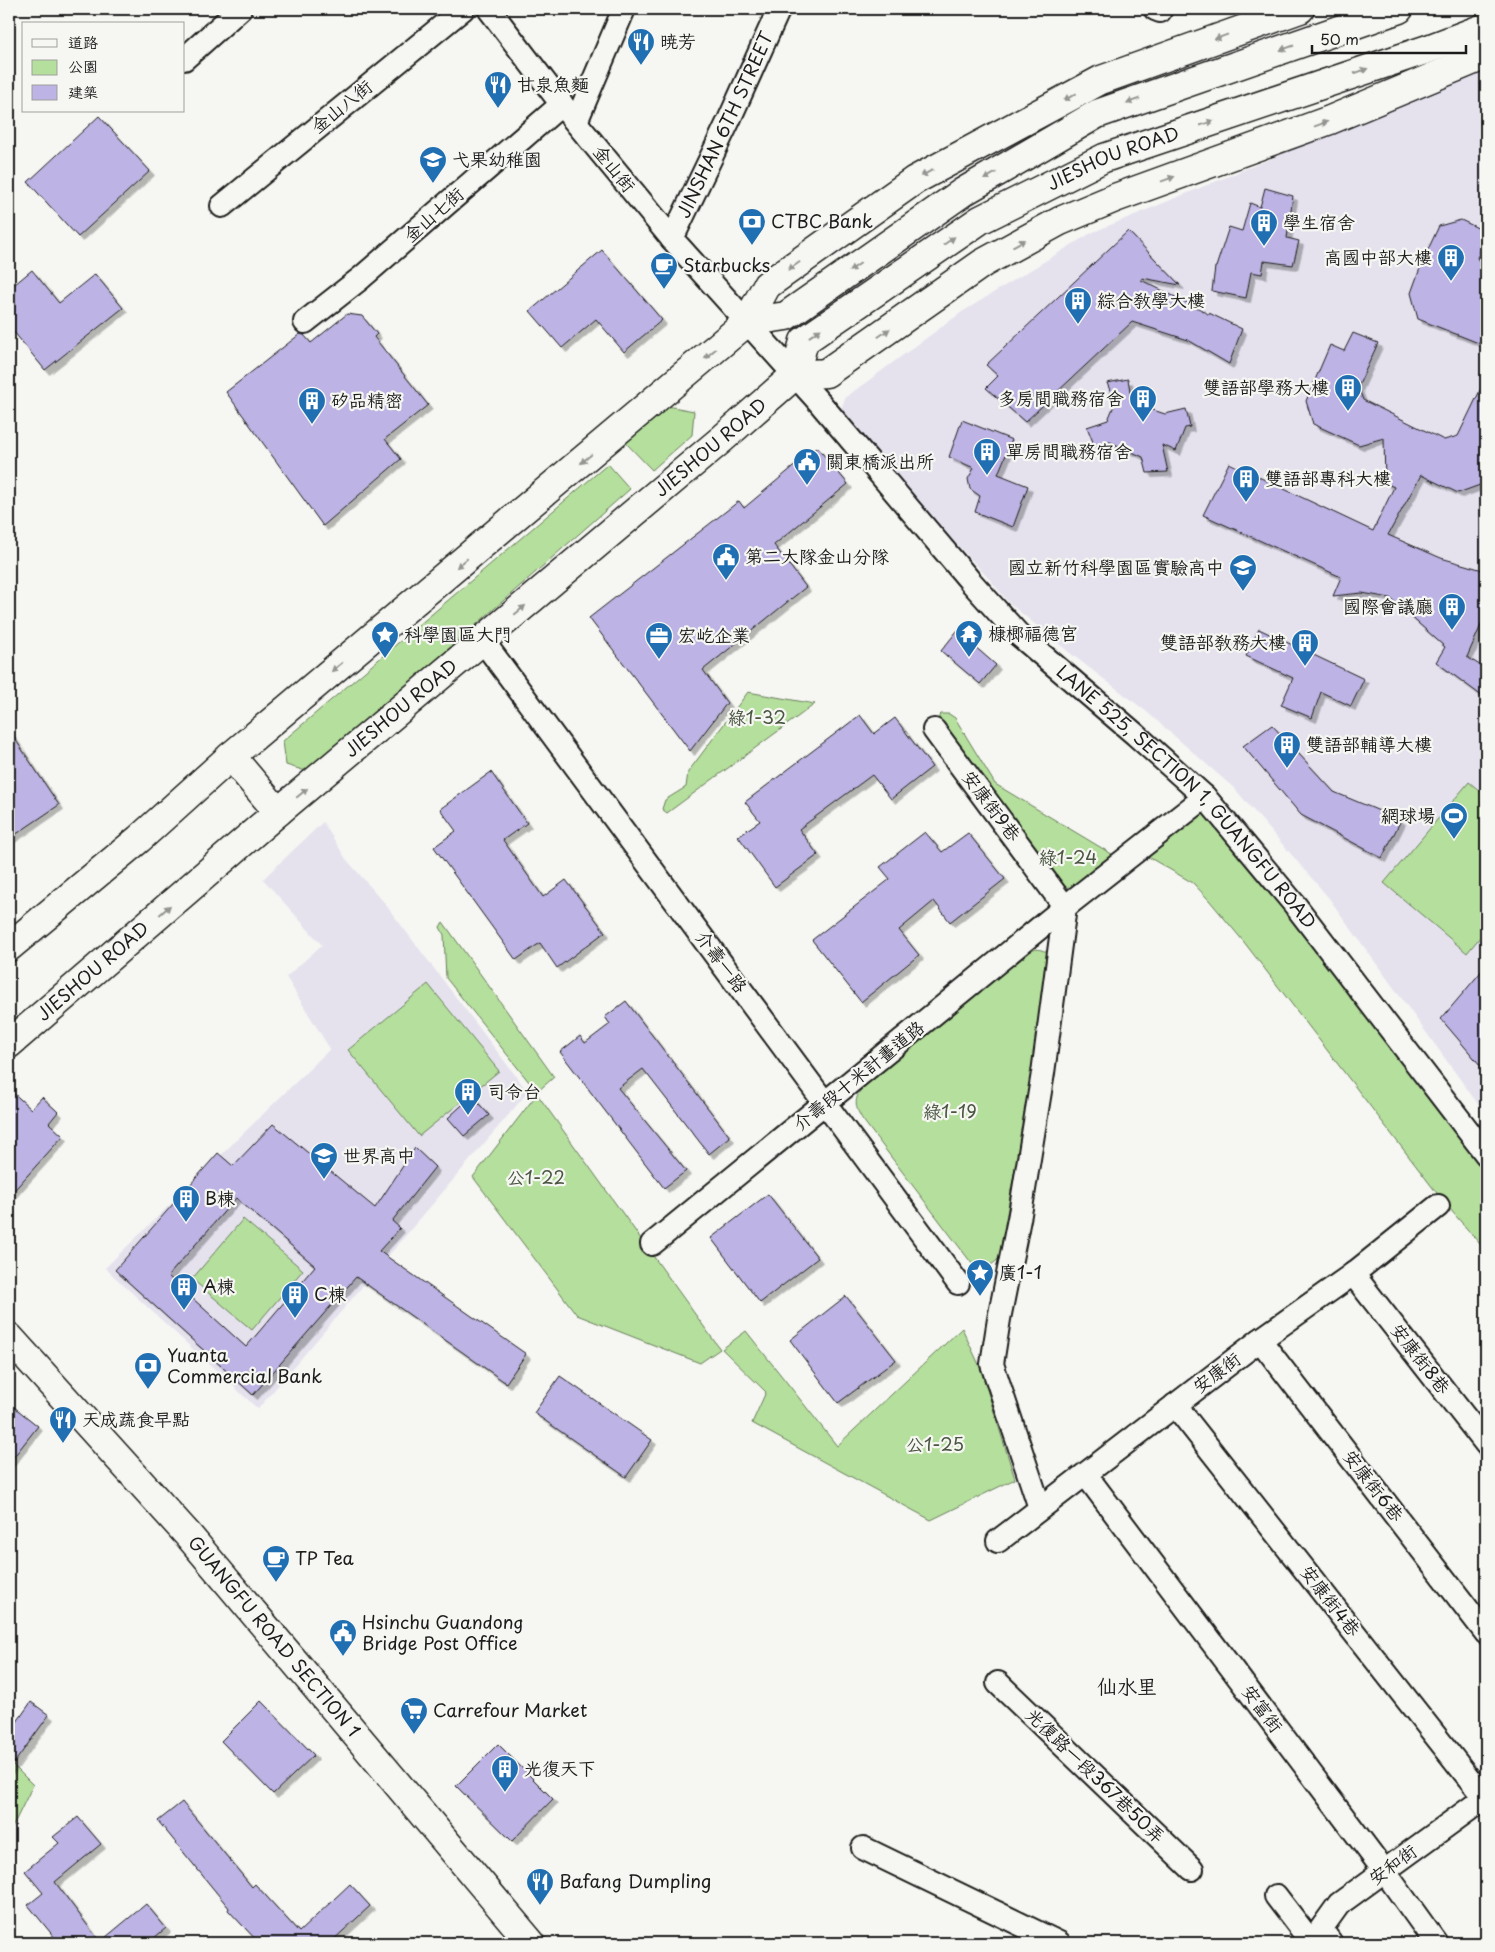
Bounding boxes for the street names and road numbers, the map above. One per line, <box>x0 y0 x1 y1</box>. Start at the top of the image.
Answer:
street label: JINSHAN 6TH STREET <box>669 26 779 222</box>
street label: 金山八街 <box>305 73 378 139</box>
street label: JIESHOU ROAD <box>1042 119 1182 196</box>
street label: 金山街 <box>588 139 643 198</box>
street label: 金山七街 <box>397 180 469 248</box>
street label: JIESHOU ROAD <box>648 391 772 502</box>
street label: JIESHOU ROAD <box>338 652 463 763</box>
street label: LANE 525, SECTION 1, GUANGFU ROAD <box>1051 658 1323 934</box>
street label: 安康街9巷 <box>957 764 1028 846</box>
street label: JIESHOU ROAD <box>30 914 154 1026</box>
street label: 介壽一路 <box>690 924 755 998</box>
street label: 介壽段十米計畫道路 <box>787 1013 930 1136</box>
street label: 安康街8巷 <box>1385 1317 1457 1399</box>
street label: 安康街 <box>1186 1345 1246 1399</box>
street label: 安康街6巷 <box>1337 1443 1411 1527</box>
street label: GUANGFU ROAD SECTION 1 <box>182 1529 367 1742</box>
street label: 安康街4巷 <box>1295 1559 1368 1641</box>
street label: 安富街 <box>1236 1678 1290 1738</box>
street label: 光復路一段367巷50弄 <box>1020 1701 1172 1849</box>
street label: 安和街 <box>1362 1837 1422 1891</box>

